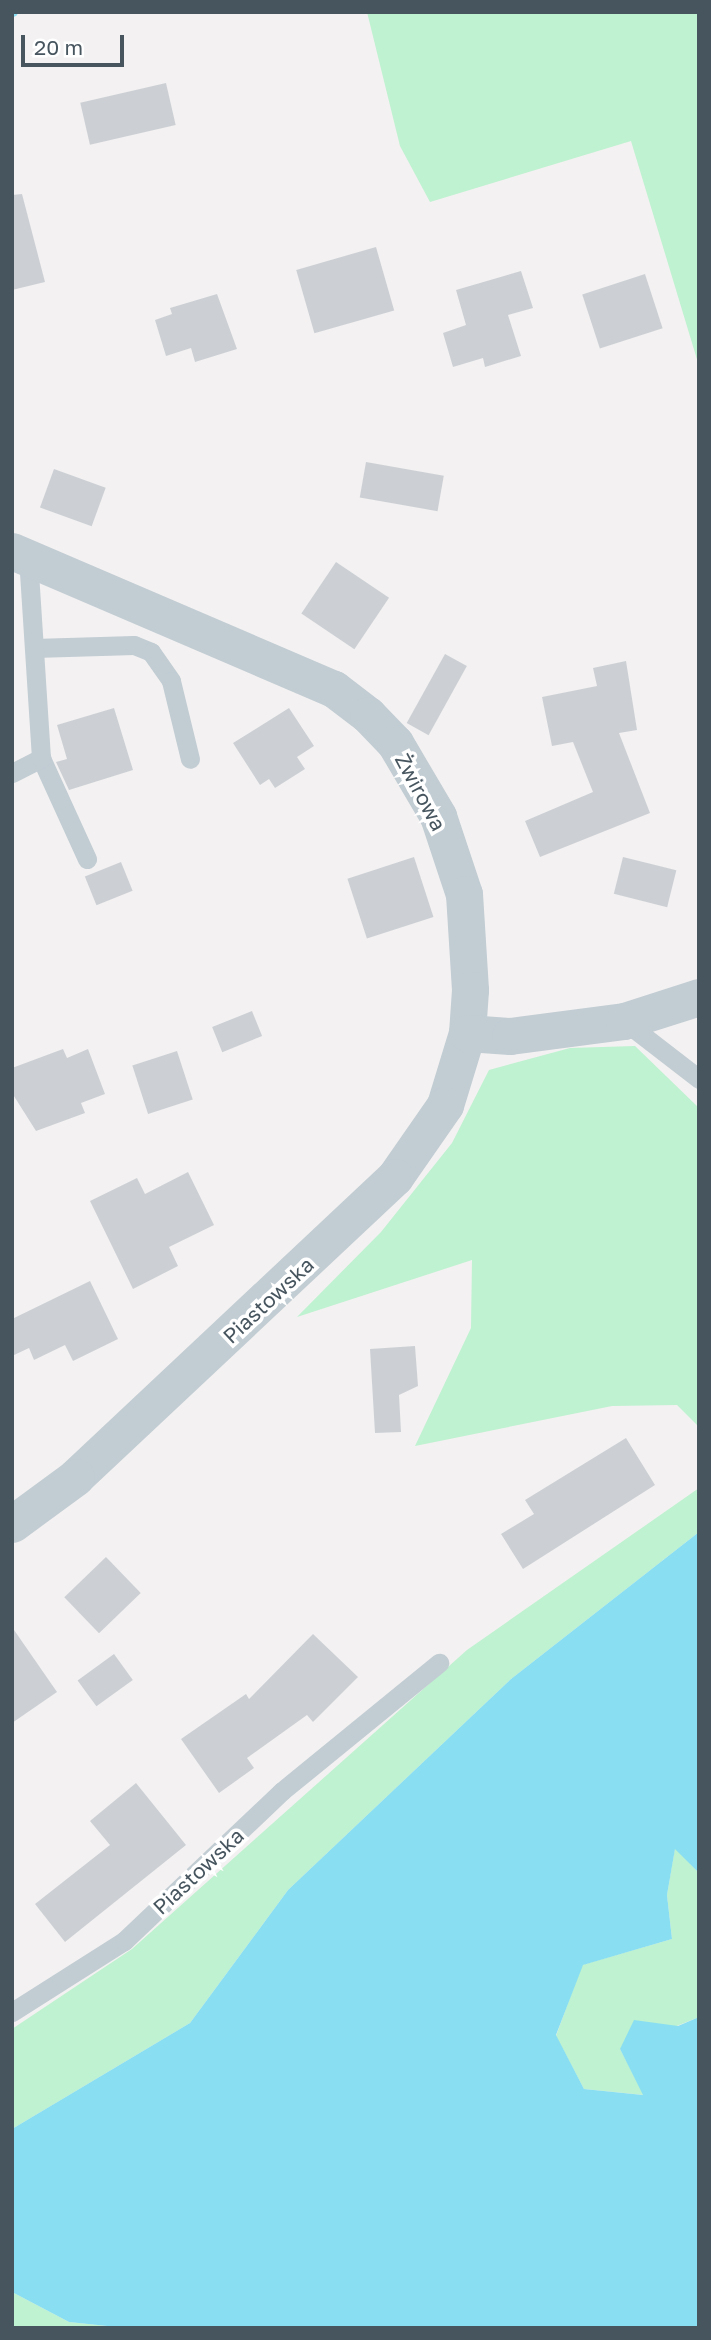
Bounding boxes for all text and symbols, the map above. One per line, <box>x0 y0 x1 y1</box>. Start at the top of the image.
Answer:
scale bar <box>24 21 128 65</box>
text: 20 m <box>34 34 83 60</box>
street label: Żwirowa <box>390 749 452 835</box>
street label: Piastowska <box>217 1252 319 1348</box>
street label: Piastowska <box>147 1823 249 1919</box>

